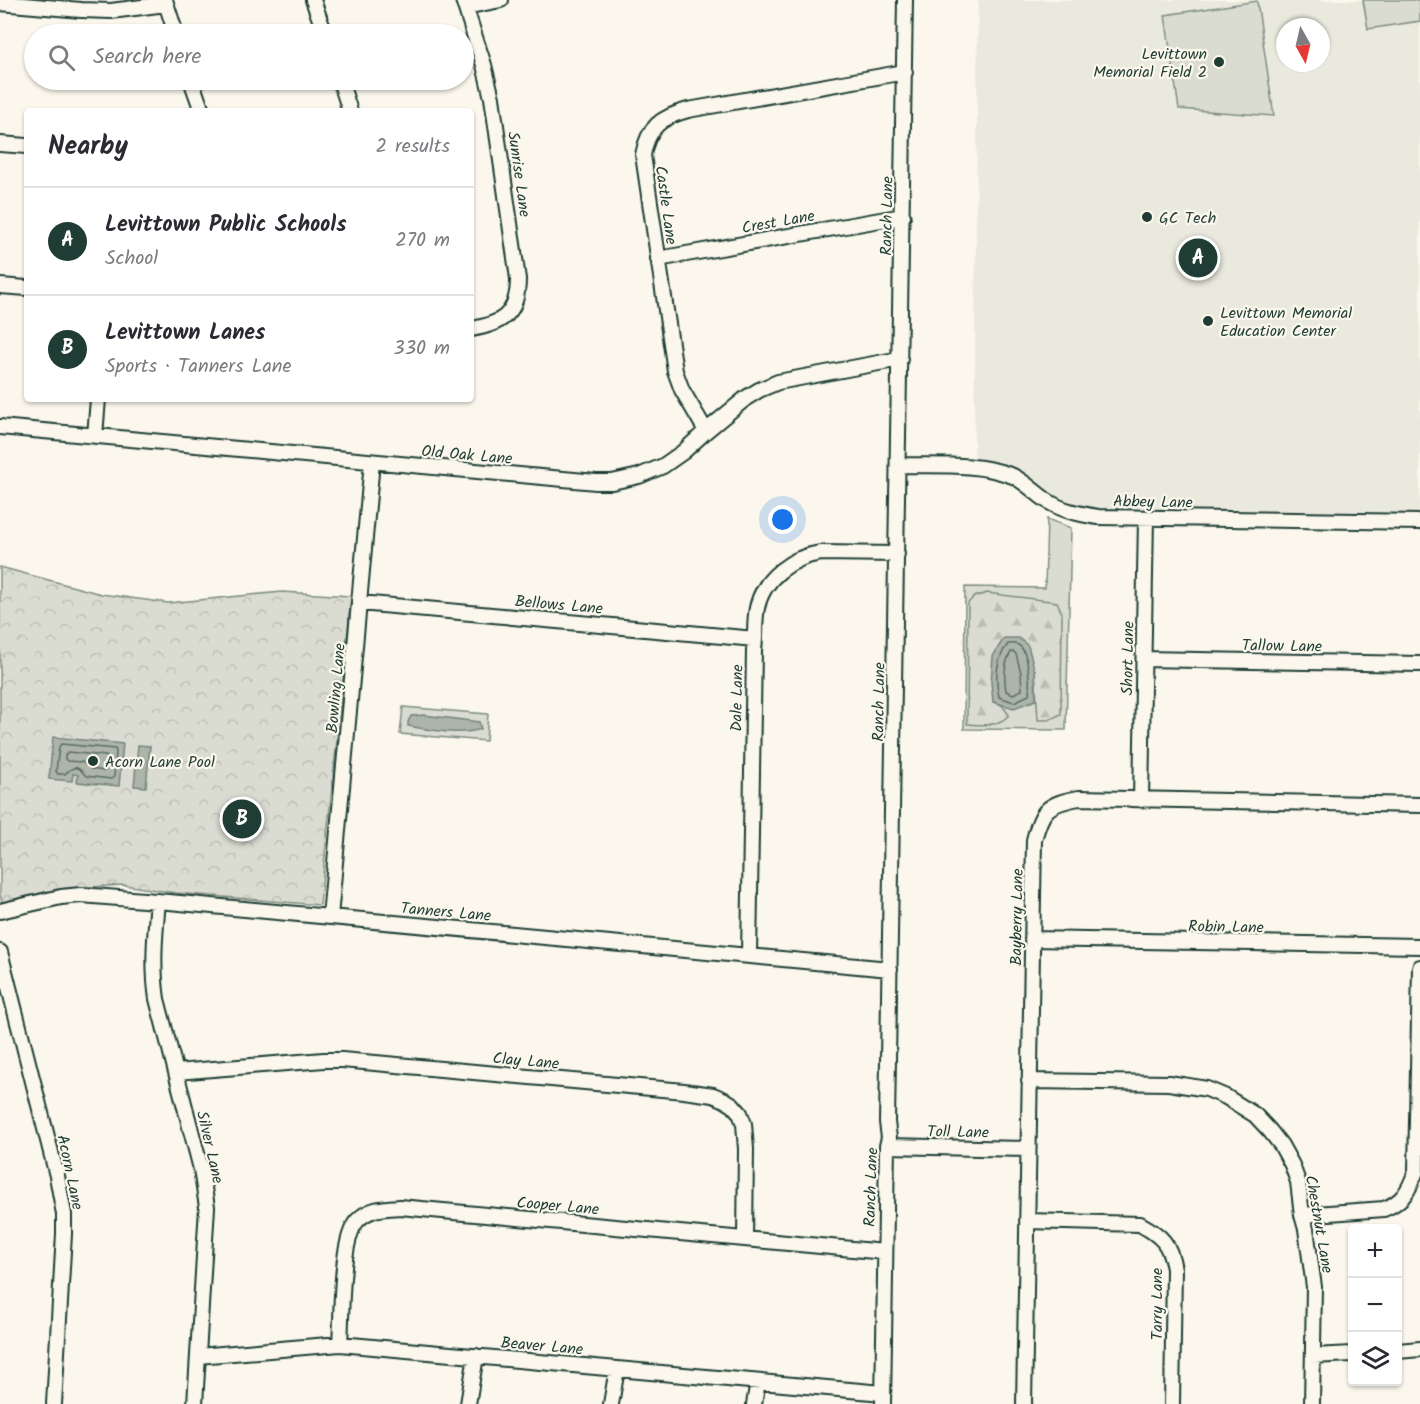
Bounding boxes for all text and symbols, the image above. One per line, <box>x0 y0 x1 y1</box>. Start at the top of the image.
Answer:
north arrow <box>1276 18 1330 72</box>
search box <box>24 24 474 90</box>
text: Search here <box>93 40 201 75</box>
icon: search <box>45 41 78 74</box>
place label: Levittown Memorial Field 2 <box>1093 42 1207 85</box>
marker: Levittown Memorial Field 2 <box>1212 55 1226 69</box>
text: Nearby <box>48 126 128 168</box>
street label: Sunrise Lane <box>500 130 537 219</box>
text: 2 results <box>375 131 450 163</box>
street label: Castle Lane <box>648 164 683 246</box>
street label: Ranch Lane <box>874 176 901 256</box>
street label: Crest Lane <box>740 204 817 241</box>
place label: GC Tech <box>1159 206 1216 231</box>
text: Levittown Public Schools <box>105 208 346 243</box>
marker: GC Tech <box>1140 210 1154 224</box>
text: A <box>61 225 74 257</box>
text: 270 m <box>395 225 450 257</box>
pin: A <box>1178 236 1218 280</box>
text: School <box>105 243 158 275</box>
place label: Levittown Memorial Education Center <box>1220 301 1352 344</box>
marker: Levittown Memorial Education Center <box>1201 314 1215 328</box>
text: Levittown Lanes <box>105 316 265 351</box>
text: B <box>61 333 74 365</box>
text: 330 m <box>393 333 450 365</box>
text: Sports · Tanners Lane <box>105 351 291 383</box>
street label: Old Oak Lane <box>420 439 513 472</box>
street label: Abbey Lane <box>1113 489 1193 516</box>
your location <box>768 505 797 534</box>
street label: Bellows Lane <box>514 589 604 622</box>
street label: Short Lane <box>1115 621 1142 695</box>
street label: Tallow Lane <box>1242 633 1322 660</box>
street label: Bowling Lane <box>320 642 353 734</box>
street label: Ranch Lane <box>866 662 893 742</box>
street label: Dale Lane <box>724 664 751 732</box>
place label: Acorn Lane Pool <box>105 750 215 775</box>
marker: Acorn Lane Pool <box>86 754 100 768</box>
pin: B <box>222 796 262 842</box>
street label: Bayberry Lane <box>1004 868 1031 966</box>
street label: Tanners Lane <box>400 896 492 929</box>
street label: Robin Lane <box>1188 914 1264 941</box>
street label: Clay Lane <box>491 1046 560 1077</box>
street label: Silver Lane <box>189 1109 230 1186</box>
street label: Toll Lane <box>927 1119 989 1146</box>
street label: Acorn Lane <box>49 1132 90 1212</box>
street label: Ranch Lane <box>858 1147 885 1227</box>
street label: Chestnut Lane <box>1298 1173 1339 1275</box>
street label: Cooper Lane <box>516 1190 600 1223</box>
map controls <box>1348 1224 1402 1386</box>
button: + <box>1348 1224 1402 1278</box>
street label: Tarry Lane <box>1145 1268 1170 1340</box>
button: − <box>1348 1278 1402 1332</box>
street label: Beaver Lane <box>500 1330 584 1363</box>
button: layers <box>1348 1332 1402 1386</box>

